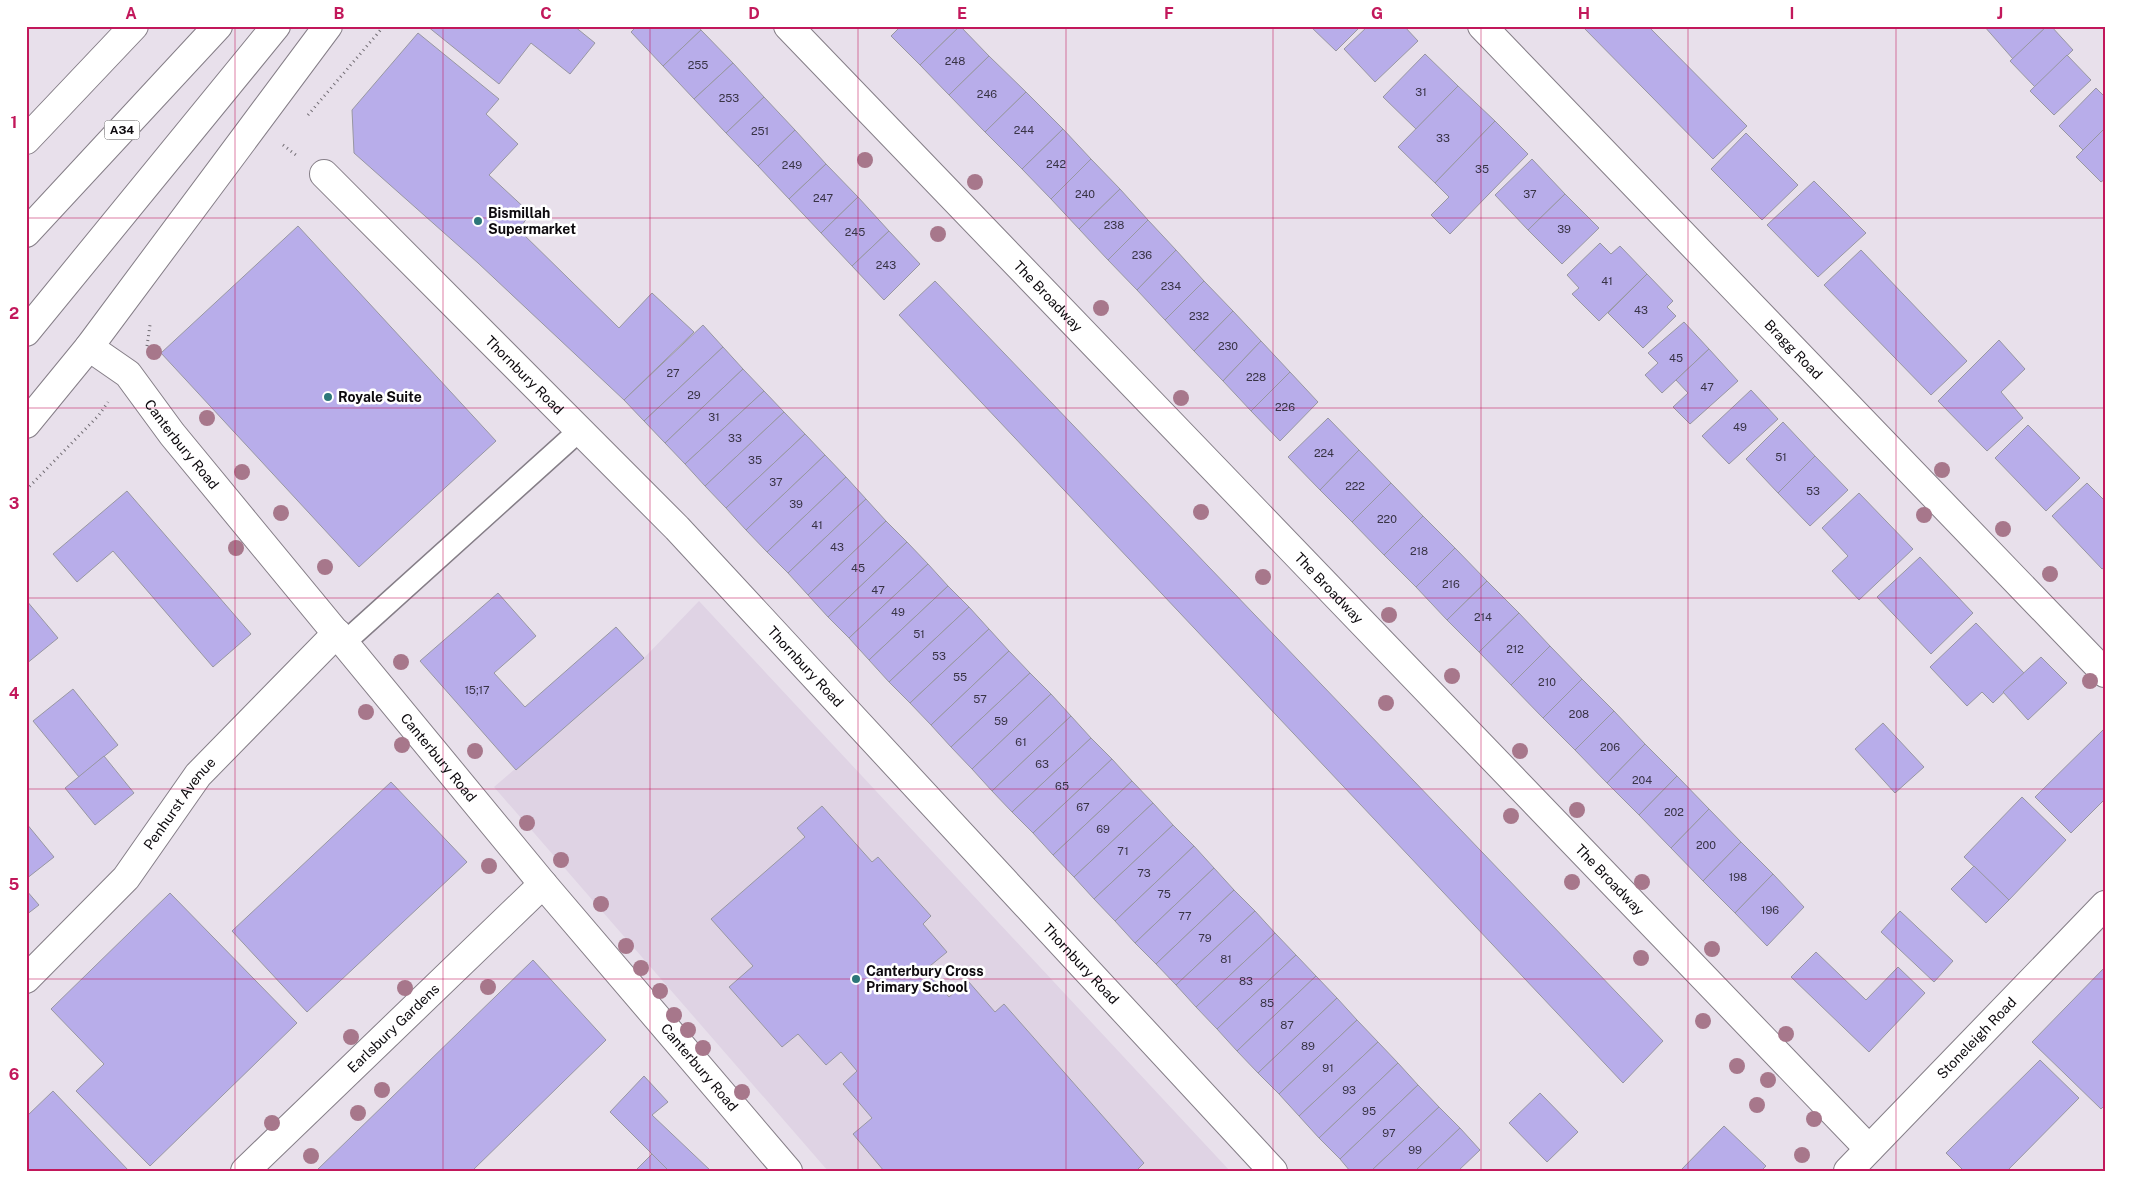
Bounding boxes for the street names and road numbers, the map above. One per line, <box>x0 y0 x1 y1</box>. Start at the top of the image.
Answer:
road number: A34 <box>104 120 140 140</box>
street label: The Broadway <box>1010 257 1086 335</box>
street label: Bragg Road <box>1761 316 1826 382</box>
street label: Thornbury Road <box>482 333 567 418</box>
street label: Canterbury Road <box>141 396 222 492</box>
street label: The Broadway <box>1291 549 1367 627</box>
street label: Thornbury Road <box>764 623 847 710</box>
street label: Canterbury Road <box>397 710 480 805</box>
street label: Penhurst Avenue <box>140 754 219 853</box>
street label: The Broadway <box>1572 841 1648 919</box>
street label: Thornbury Road <box>1040 920 1122 1007</box>
street label: Earlsbury Gardens <box>344 980 442 1076</box>
street label: Stoneleigh Road <box>1934 994 2019 1082</box>
street label: Canterbury Road <box>658 1020 741 1114</box>

